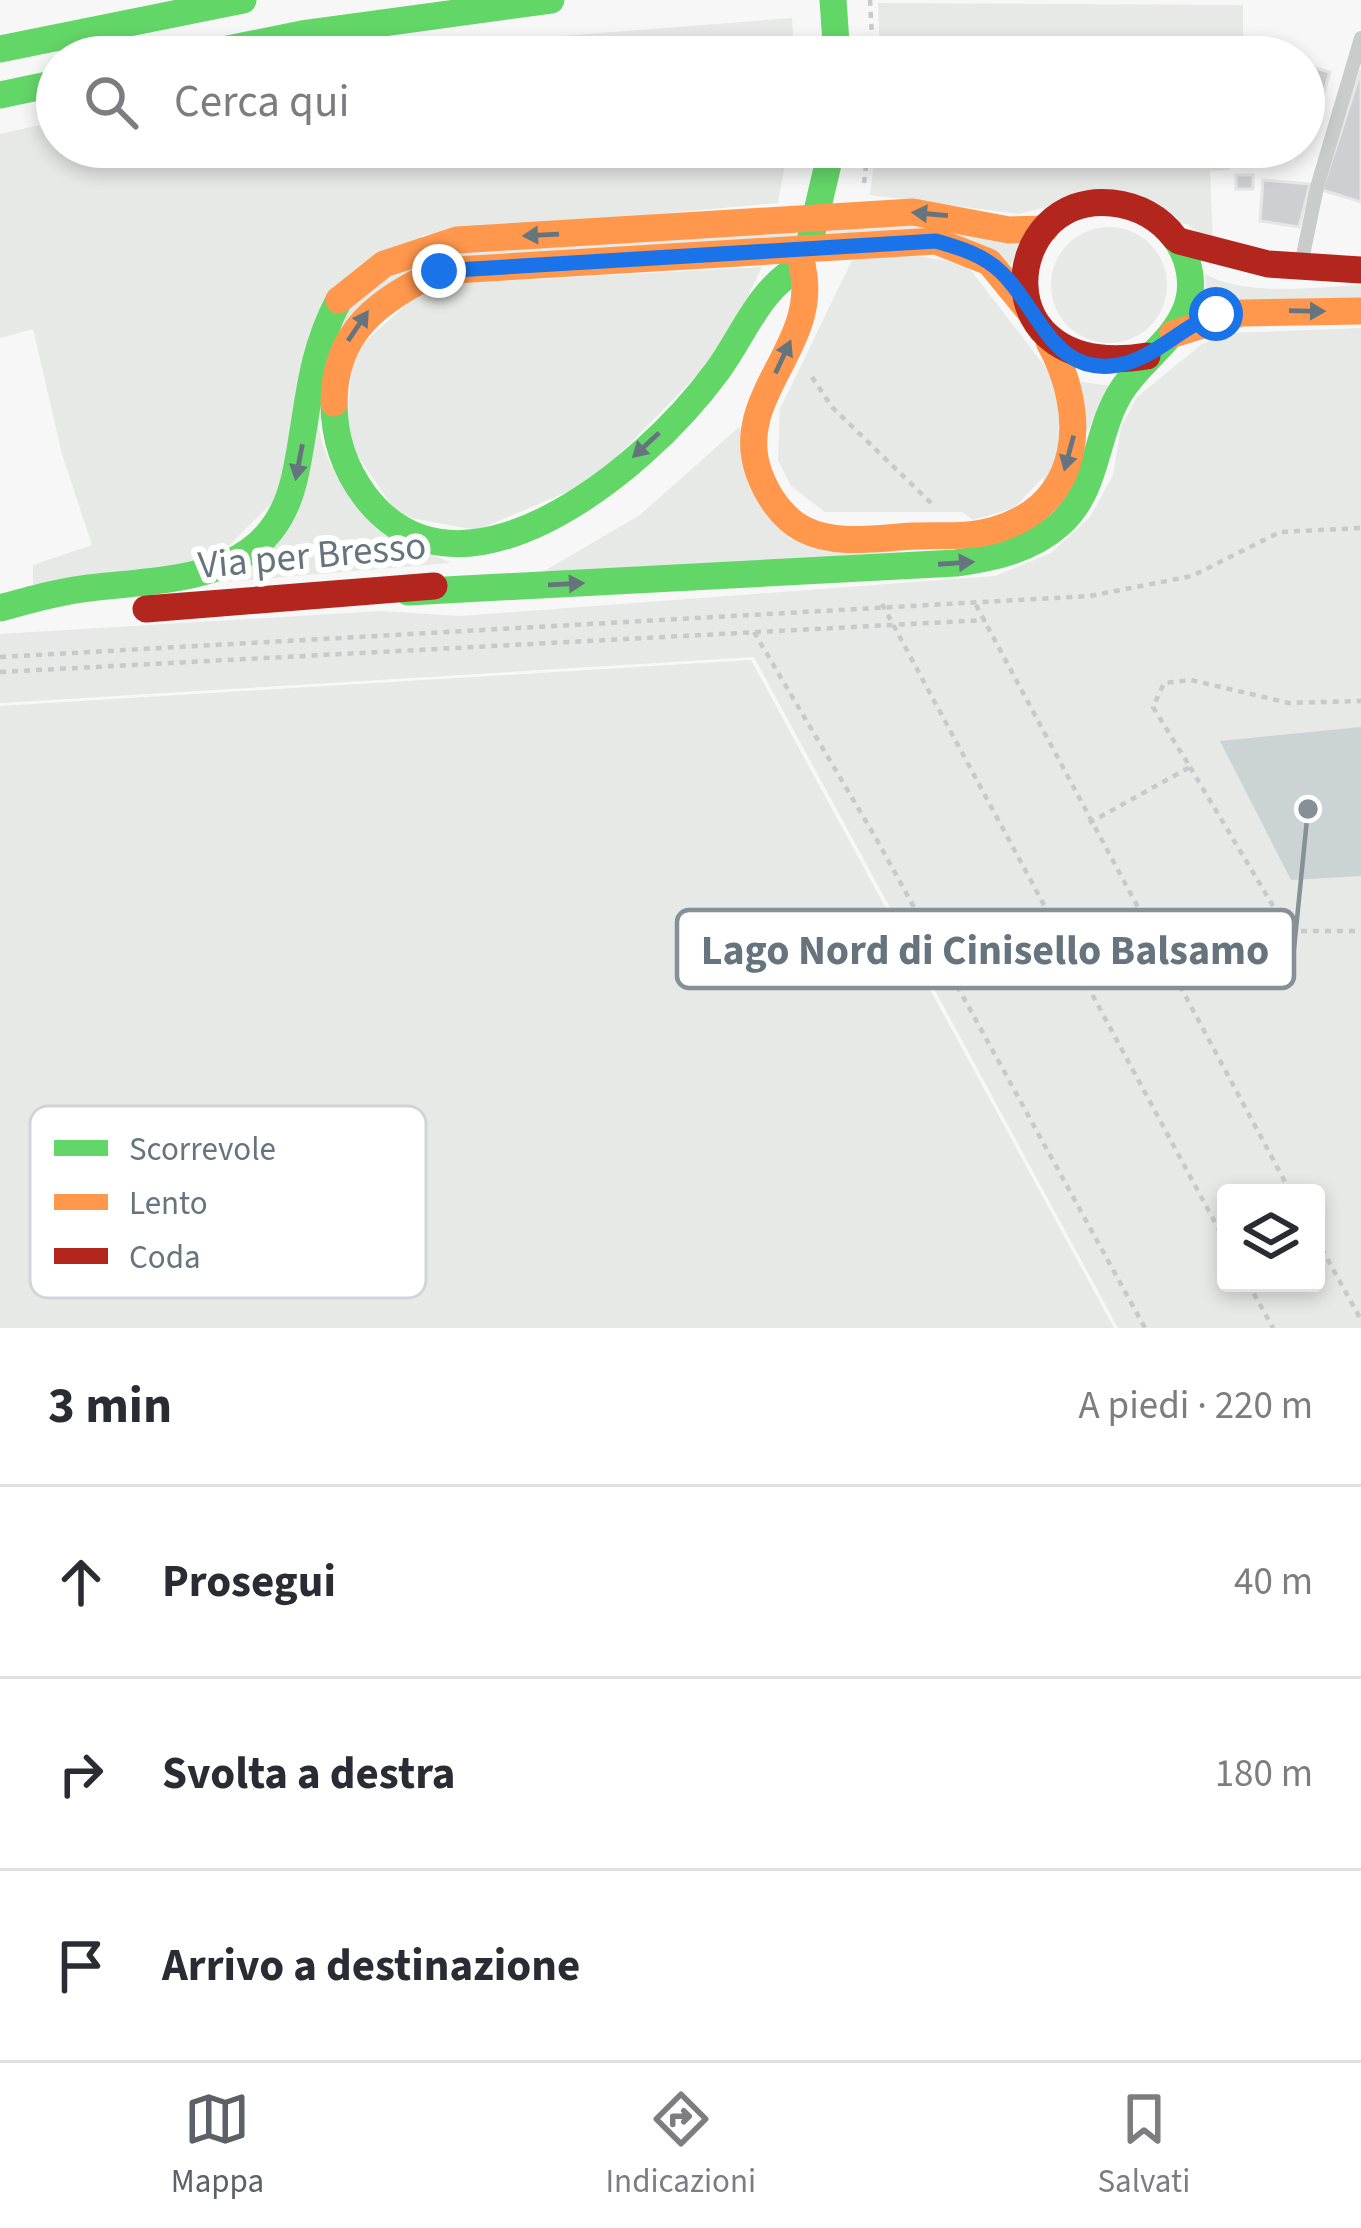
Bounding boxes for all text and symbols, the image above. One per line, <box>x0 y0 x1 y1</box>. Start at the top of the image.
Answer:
search box <box>36 36 1325 168</box>
icon: search <box>78 69 144 135</box>
text: Cerca qui <box>174 70 349 134</box>
one-way arrow <box>911 205 948 224</box>
one-way arrow <box>522 225 559 244</box>
route end <box>412 244 466 298</box>
route start <box>1189 287 1243 341</box>
one-way arrow <box>1289 302 1327 321</box>
one-way arrow <box>346 310 369 342</box>
one-way arrow <box>773 339 793 374</box>
one-way arrow <box>632 430 661 458</box>
one-way arrow <box>1059 435 1078 472</box>
one-way arrow <box>289 444 308 481</box>
street label: Via per Bresso <box>196 518 428 594</box>
one-way arrow <box>938 553 975 572</box>
one-way arrow <box>548 574 586 593</box>
callout: Lago Nord di Cinisello Balsamo <box>677 910 1294 988</box>
text: Lago Nord di Cinisello Balsamo <box>701 921 1269 981</box>
legend <box>30 1106 426 1298</box>
text: Scorrevole <box>129 1126 276 1173</box>
text: Lento <box>129 1180 208 1227</box>
map controls <box>1217 1184 1325 1292</box>
button: layers <box>1217 1184 1325 1292</box>
text: Coda <box>129 1234 201 1281</box>
text: 3 min <box>48 1370 172 1442</box>
text: A piedi · 220 m <box>1079 1378 1313 1434</box>
icon: ahead <box>48 1549 114 1615</box>
text: Prosegui <box>162 1550 336 1614</box>
text: 40 m <box>1234 1554 1313 1610</box>
icon: right <box>48 1741 114 1807</box>
text: Svolta a destra <box>162 1742 456 1806</box>
text: 180 m <box>1215 1746 1313 1802</box>
icon: arrive <box>48 1933 114 1999</box>
text: Arrivo a destinazione <box>162 1934 580 1998</box>
tab: Mappa <box>171 2086 264 2205</box>
tab: Indicazioni <box>605 2086 756 2205</box>
tab: Salvati <box>1097 2086 1190 2205</box>

